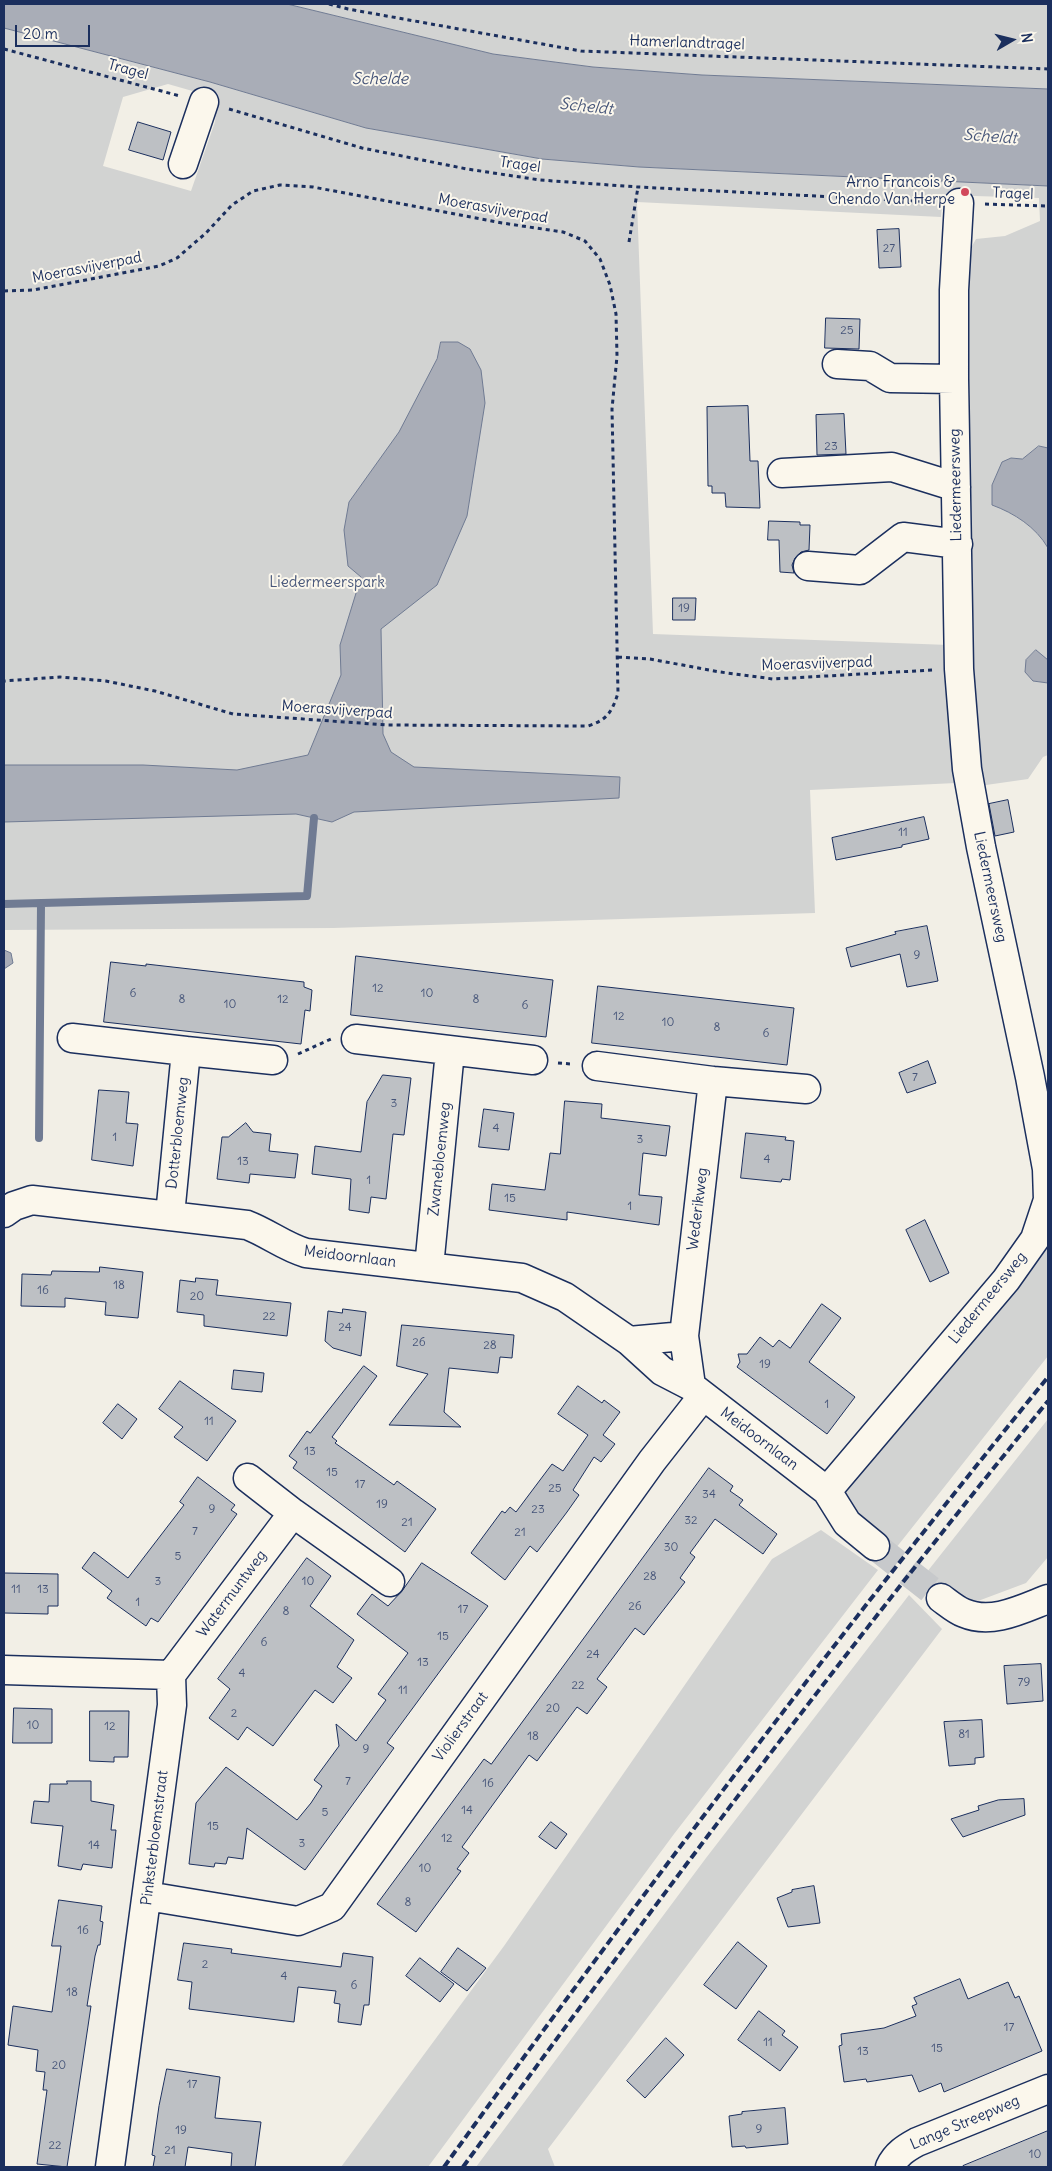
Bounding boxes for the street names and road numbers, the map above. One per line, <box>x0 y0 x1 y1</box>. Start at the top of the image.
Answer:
street label: Hamerlandtragel <box>629 32 745 54</box>
street label: Tragel <box>106 56 150 84</box>
street label: Tragel <box>498 153 542 177</box>
street label: Tragel <box>992 184 1034 204</box>
street label: Moerasvijverpad <box>437 190 549 228</box>
street label: Moerasvijverpad <box>31 249 143 287</box>
street label: Liedermeersweg <box>946 428 966 542</box>
street label: Moerasvijverpad <box>761 653 873 675</box>
street label: Moerasvijverpad <box>281 697 393 723</box>
street label: Liedermeersweg <box>969 830 1011 944</box>
street label: Dotterbloemweg <box>163 1076 193 1190</box>
street label: Zwanebloemweg <box>425 1101 455 1217</box>
street label: Wederikweg <box>684 1167 712 1251</box>
street label: Meidoornlaan <box>303 1242 397 1272</box>
street label: Liedermeersweg <box>945 1248 1031 1348</box>
street label: Meidoornlaan <box>716 1404 802 1474</box>
street label: Watermuntweg <box>193 1547 271 1641</box>
street label: Violierstraat <box>430 1689 492 1765</box>
street label: Pinksterbloemstraat <box>138 1769 172 1907</box>
street label: Lange Streepweg <box>908 2092 1022 2154</box>

